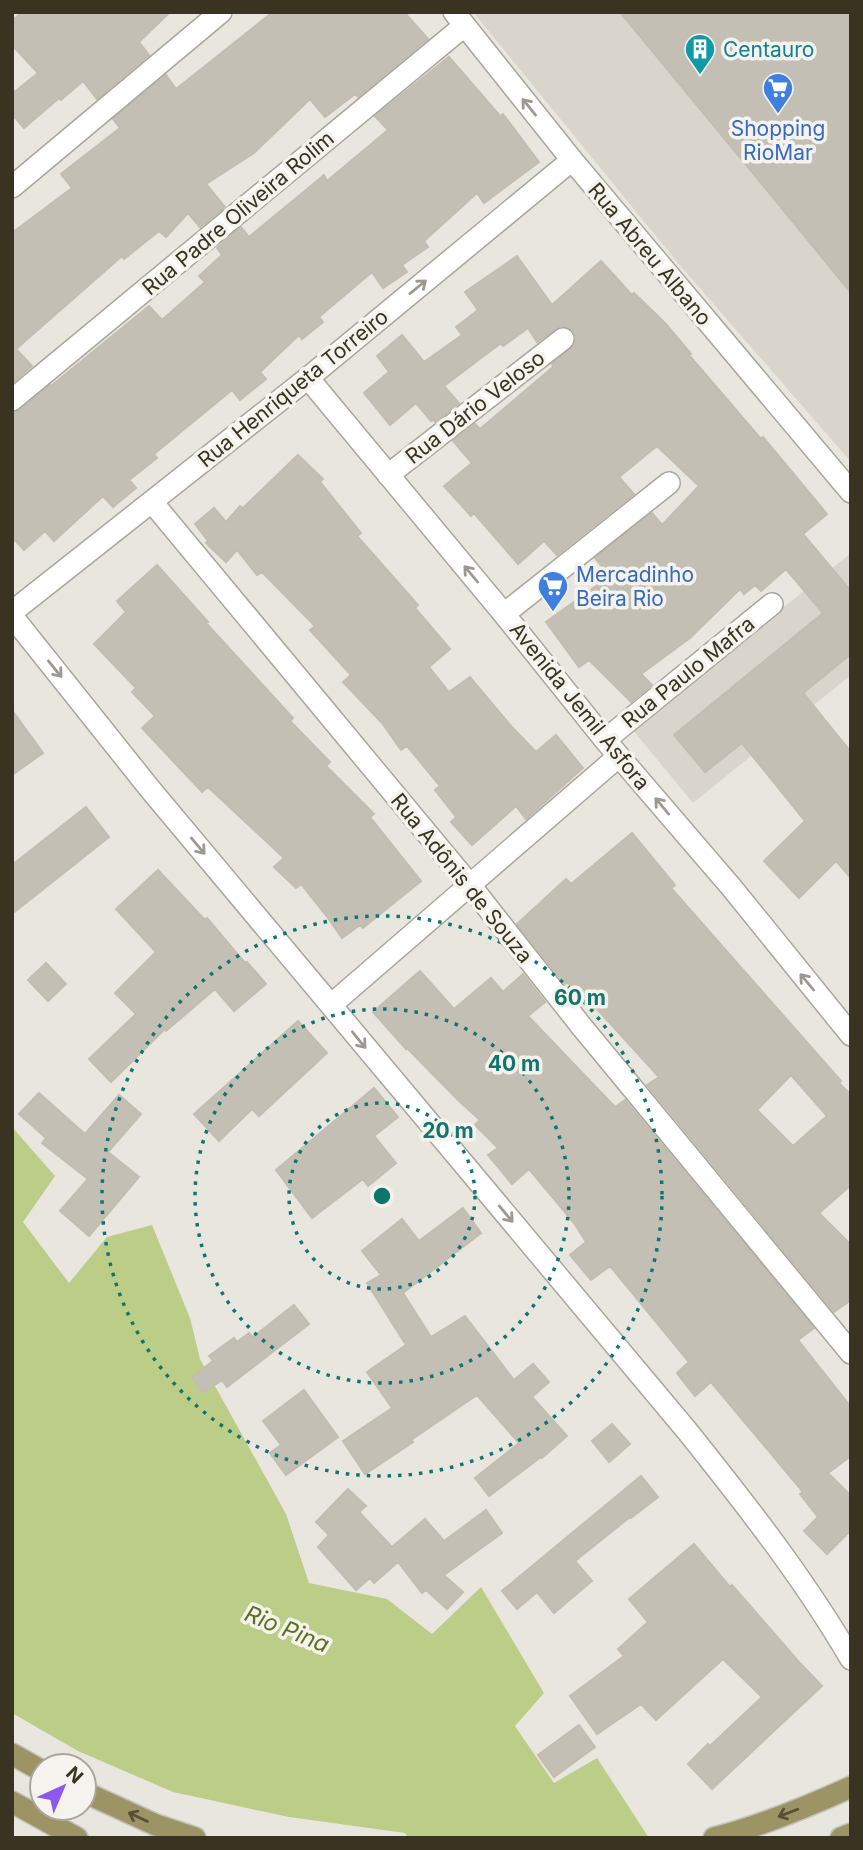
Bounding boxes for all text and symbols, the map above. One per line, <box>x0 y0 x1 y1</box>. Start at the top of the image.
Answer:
building icon: Centauro <box>683 32 717 76</box>
place label: Centauro <box>723 37 814 62</box>
supermarket icon: Shopping RioMar <box>761 71 795 115</box>
one-way arrow <box>521 99 537 117</box>
place label: Shopping RioMar <box>731 116 825 165</box>
street label: Rua Padre Oliveira Rolim <box>137 126 339 300</box>
street label: Rua Abreu Albano <box>583 178 717 330</box>
one-way arrow <box>408 280 426 295</box>
street label: Rua Henriqueta Torreiro <box>193 304 393 472</box>
street label: Rua Dário Veloso <box>401 345 549 469</box>
place label: Mercadinho Beira Rio <box>576 562 694 611</box>
one-way arrow <box>463 566 479 584</box>
supermarket icon: Mercadinho Beira Rio <box>536 569 570 613</box>
street label: Rua Paulo Mafra <box>617 611 759 733</box>
street label: Avenida Jemil Asfora <box>505 617 655 795</box>
one-way arrow <box>47 660 62 678</box>
street label: Rua Adônis de Souza <box>386 788 538 968</box>
one-way arrow <box>655 798 670 816</box>
one-way arrow <box>191 836 206 854</box>
one-way arrow <box>800 973 815 991</box>
text: 60 m <box>554 985 606 1010</box>
one-way arrow <box>352 1030 367 1048</box>
text: 40 m <box>488 1051 540 1076</box>
text: 20 m <box>422 1118 474 1143</box>
centre of rings <box>370 1184 394 1208</box>
one-way arrow <box>498 1204 514 1222</box>
water label: Rio Pina <box>241 1599 333 1659</box>
north arrow <box>28 1752 98 1822</box>
text: N <box>61 1762 88 1788</box>
one-way arrow <box>777 1807 799 1820</box>
one-way arrow <box>128 1810 150 1823</box>

